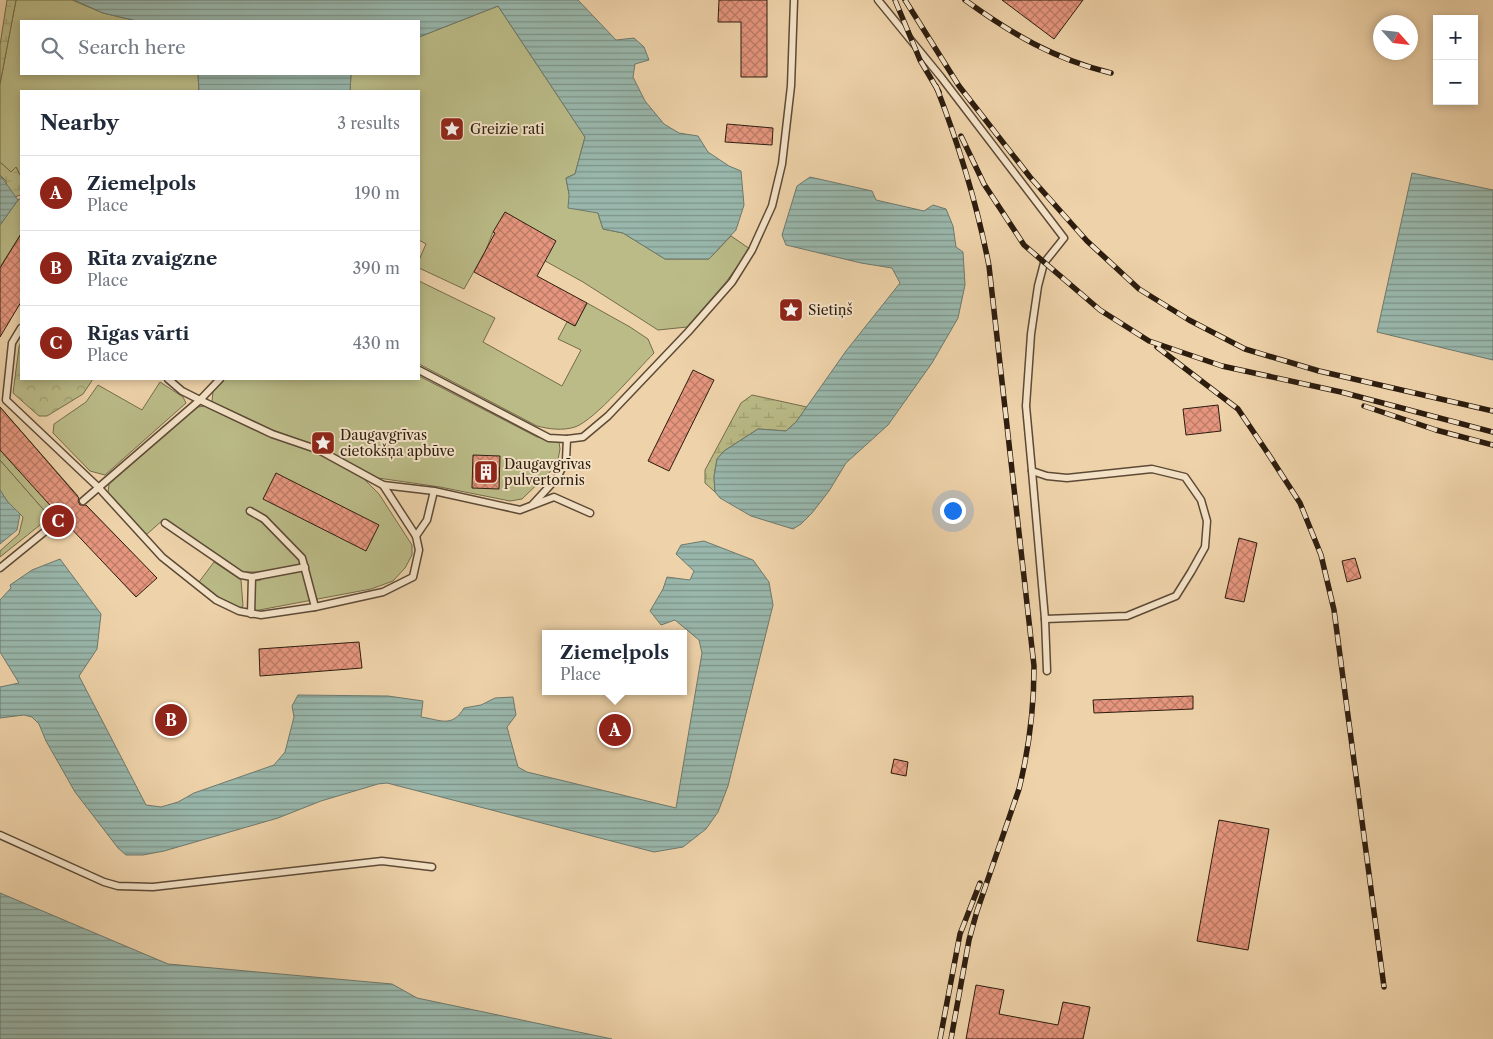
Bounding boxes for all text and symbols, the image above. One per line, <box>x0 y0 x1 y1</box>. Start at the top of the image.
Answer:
north arrow <box>1373 15 1418 60</box>
map controls <box>1433 15 1478 105</box>
button: + <box>1433 15 1478 60</box>
search box <box>20 20 420 75</box>
icon: search <box>38 34 66 62</box>
text: Search here <box>78 36 186 59</box>
button: − <box>1433 60 1478 105</box>
text: Nearby <box>40 110 119 135</box>
text: 3 results <box>337 113 400 133</box>
place icon: Greizie rati <box>439 116 465 142</box>
place label: Greizie rati <box>470 120 545 138</box>
text: Ziemeļpols <box>87 172 196 195</box>
text: A <box>50 183 62 203</box>
text: 190 m <box>355 183 400 203</box>
text: Place <box>87 195 128 215</box>
text: Rīta zvaigzne <box>87 247 217 270</box>
text: B <box>50 258 62 278</box>
text: 390 m <box>353 258 400 278</box>
text: Place <box>87 270 128 290</box>
place icon: Sietiņš <box>778 297 804 323</box>
place label: Sietiņš <box>808 301 853 319</box>
text: Rīgas vārti <box>87 322 189 345</box>
text: C <box>50 333 62 353</box>
text: 430 m <box>353 333 400 353</box>
text: Place <box>87 345 128 365</box>
place label: Daugavgrīvas cietokšņa apbūve <box>340 426 455 460</box>
place icon: Daugavgrīvas cietokšņa apbūve <box>310 430 336 456</box>
place label: Daugavgrīvas pulvertornis <box>504 455 591 489</box>
building icon: Daugavgrīvas pulvertornis <box>473 459 499 485</box>
your location <box>940 498 966 524</box>
pin: C <box>42 502 74 540</box>
popup <box>542 630 687 695</box>
text: Ziemeļpols <box>560 641 669 664</box>
text: Place <box>560 664 601 684</box>
pin: B <box>155 701 187 739</box>
pin: A <box>599 711 631 749</box>

